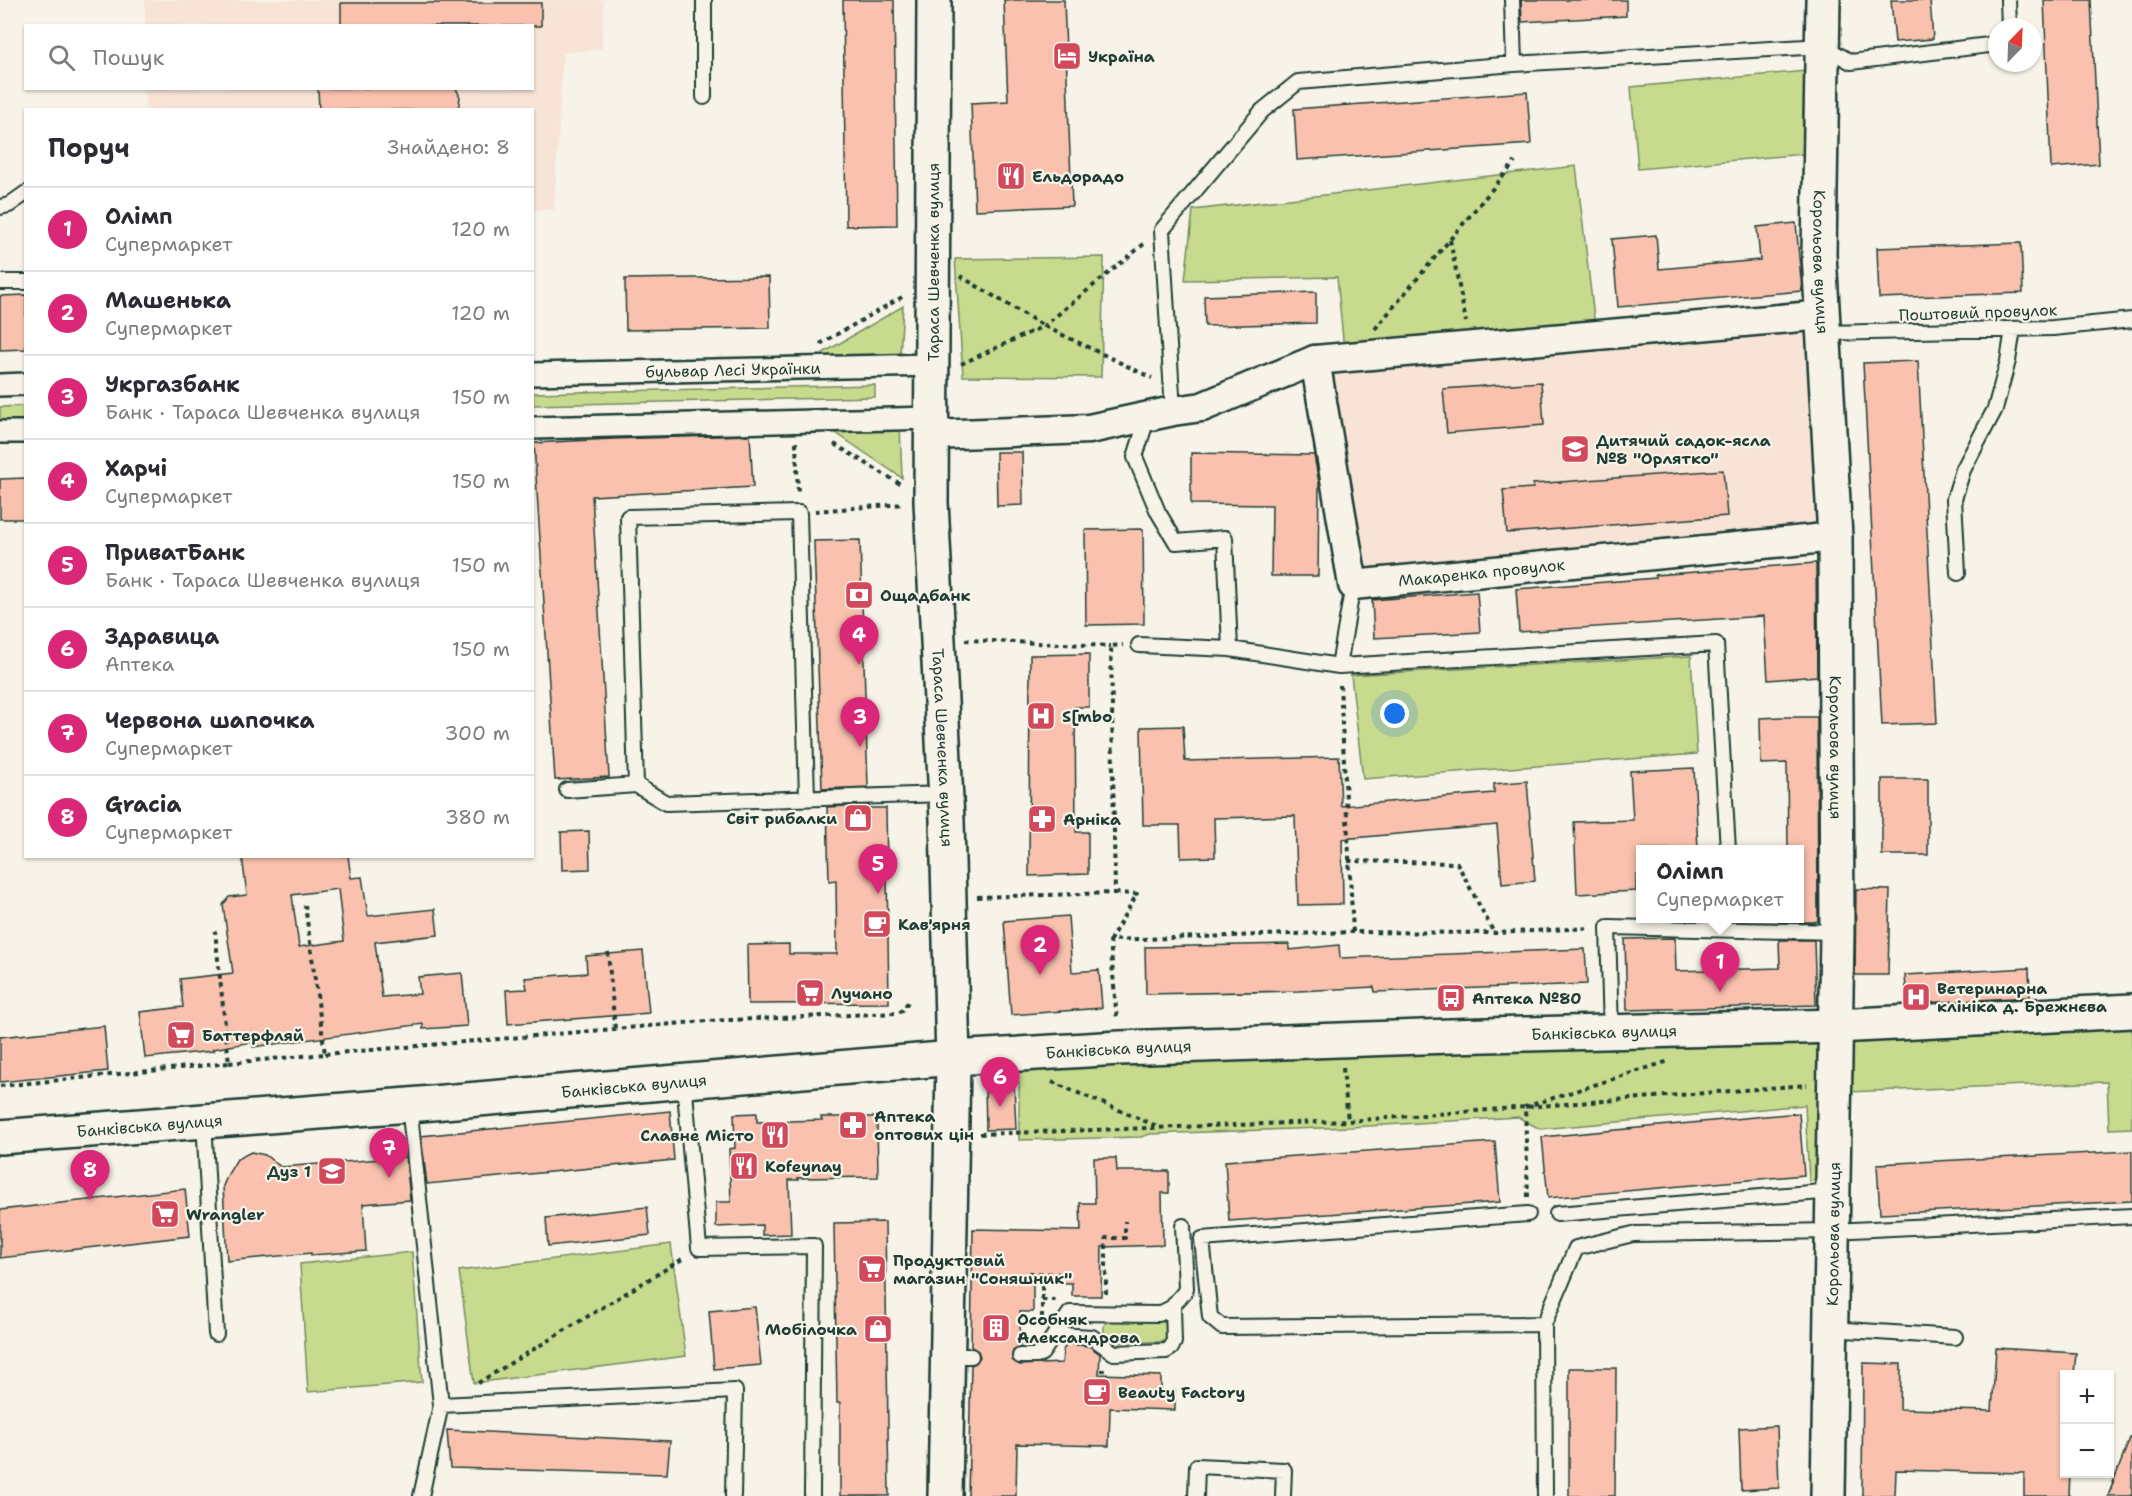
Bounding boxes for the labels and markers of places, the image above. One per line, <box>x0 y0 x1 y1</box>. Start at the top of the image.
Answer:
hotel icon: Україна <box>1051 40 1083 72</box>
place label: Україна <box>1088 46 1155 67</box>
restaurant icon: Ельдорадо <box>995 160 1027 192</box>
place label: Ельдорадо <box>1032 166 1124 187</box>
place label: Дитячий садок-ясла №8 "Орлятко" <box>1596 430 1771 469</box>
school or university icon: Дитячий садок-ясла №8 "Орлятко" <box>1559 433 1591 465</box>
bank icon: Ощадбанк <box>843 579 875 611</box>
place label: Ощадбанк <box>880 585 970 606</box>
pin: 4 <box>840 616 878 665</box>
pin: 3 <box>840 698 880 747</box>
hospital icon: S[mbo <box>1025 700 1057 732</box>
place label: S[mbo <box>1062 706 1112 727</box>
shop icon: Світ рибалки <box>842 802 874 834</box>
pharmacy icon: Арніка <box>1026 803 1058 835</box>
place label: Світ рибалки <box>726 808 837 829</box>
place label: Арніка <box>1063 809 1121 830</box>
pin: 5 <box>858 844 898 894</box>
cafe icon: Кав'ярня <box>861 908 893 940</box>
place label: Кав'ярня <box>898 914 971 935</box>
pin: 2 <box>1020 926 1060 975</box>
pin: 1 <box>1700 942 1740 992</box>
supermarket icon: Лучано <box>794 977 826 1009</box>
place label: Ветеринарна клініка д. Брежнєва <box>1937 978 2107 1017</box>
hospital icon: Ветеринарна клініка д. Брежнєва <box>1900 981 1932 1013</box>
bus stop icon: Аптека №80 <box>1435 982 1467 1014</box>
place label: Лучано <box>831 983 893 1004</box>
place label: Аптека №80 <box>1472 988 1582 1009</box>
supermarket icon: Баттерфляй <box>165 1019 197 1051</box>
place label: Баттерфляй <box>202 1025 304 1046</box>
pin: 6 <box>980 1058 1020 1107</box>
place label: Аптека оптових цін <box>874 1106 974 1145</box>
pharmacy icon: Аптека оптових цін <box>837 1109 869 1141</box>
restaurant icon: Славне Місто <box>759 1119 791 1151</box>
place label: Славне Місто <box>640 1125 754 1146</box>
pin: 7 <box>370 1128 408 1178</box>
pin: 8 <box>70 1150 110 1200</box>
restaurant icon: Kofeynay <box>728 1150 760 1182</box>
school or university icon: Дуз 1 <box>316 1155 348 1187</box>
place label: Kofeynay <box>765 1156 842 1177</box>
place label: Дуз 1 <box>267 1161 311 1182</box>
supermarket icon: Wrangler <box>149 1198 181 1230</box>
place label: Wrangler <box>186 1204 265 1225</box>
place label: Продуктовий магазин "Соняшник" <box>893 1250 1072 1289</box>
supermarket icon: Продуктовий магазин "Соняшник" <box>856 1253 888 1285</box>
place label: Особняк Александрова <box>1017 1309 1140 1348</box>
building icon: Особняк Александрова <box>980 1312 1012 1344</box>
shop icon: Мобілочка <box>862 1313 894 1345</box>
place label: Мобілочка <box>765 1319 857 1340</box>
cafe icon: Beauty Factory <box>1081 1376 1113 1408</box>
place label: Beauty Factory <box>1118 1382 1245 1403</box>

